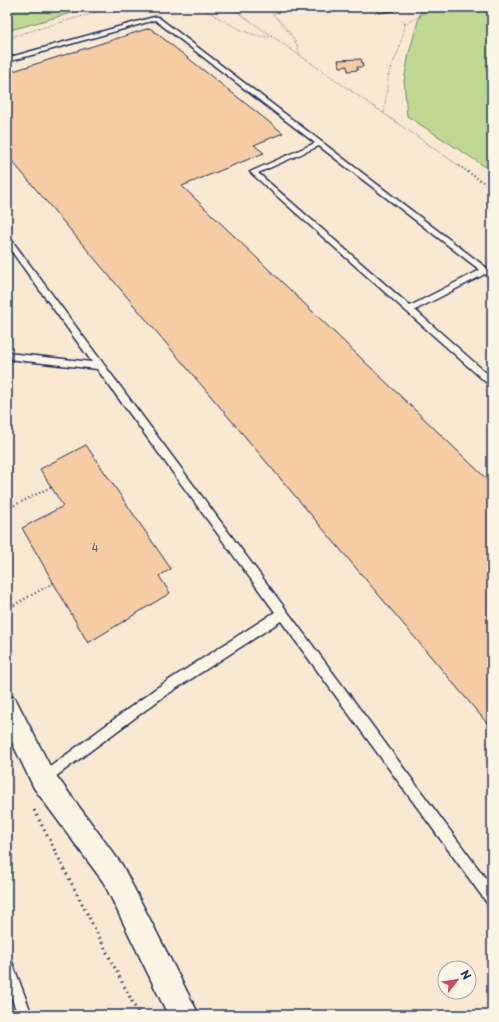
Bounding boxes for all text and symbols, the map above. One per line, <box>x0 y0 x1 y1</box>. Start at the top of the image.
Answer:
house number: 4 <box>92 540 99 555</box>
north arrow <box>437 960 477 1000</box>
text: N <box>456 966 476 983</box>

